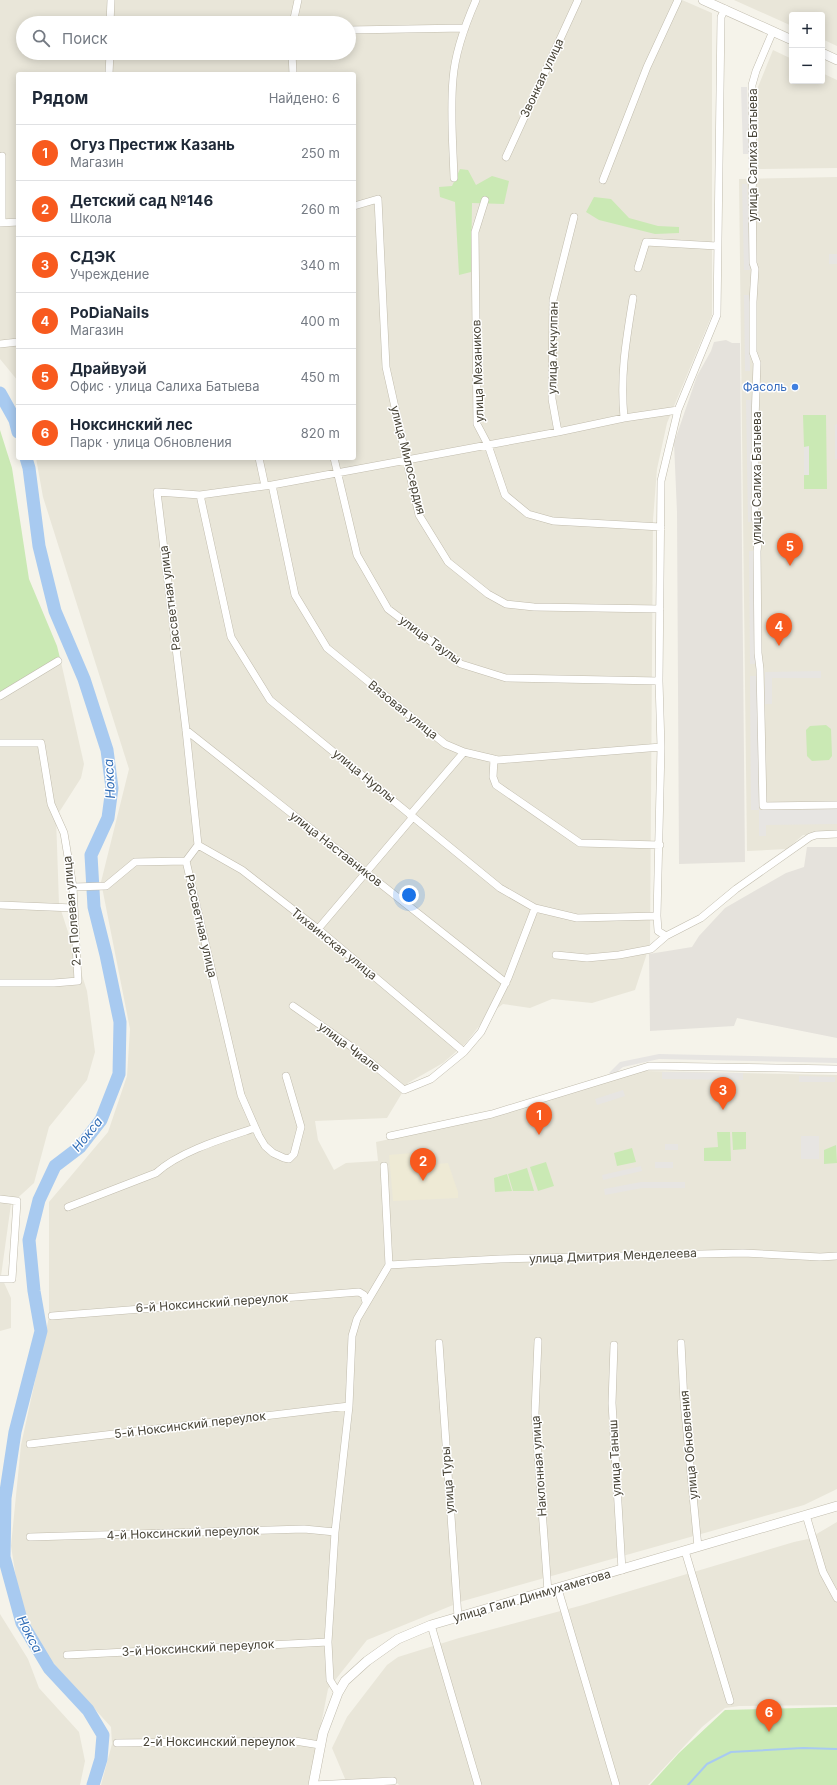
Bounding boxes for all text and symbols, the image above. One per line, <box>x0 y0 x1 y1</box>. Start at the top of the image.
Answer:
map controls <box>789 12 825 84</box>
button: + <box>789 12 825 48</box>
search box <box>16 16 356 60</box>
icon: search <box>30 27 52 49</box>
text: Поиск <box>62 29 108 48</box>
street label: Звонкая улица <box>517 36 566 120</box>
button: − <box>789 48 825 84</box>
text: Рядом <box>32 88 88 108</box>
street label: улица Салиха Батыева <box>745 88 760 222</box>
text: Найдено: 6 <box>269 90 340 106</box>
text: Огуз Престиж Казань <box>70 135 235 154</box>
text: 1 <box>42 145 48 161</box>
text: 250 m <box>301 145 340 161</box>
text: Магазин <box>70 154 124 170</box>
text: Детский сад №146 <box>70 191 213 210</box>
text: 2 <box>41 201 49 217</box>
text: 260 m <box>301 201 340 217</box>
text: Школа <box>70 210 112 226</box>
text: СДЭК <box>70 247 116 266</box>
text: 3 <box>41 257 49 273</box>
text: 340 m <box>300 257 340 273</box>
text: Учреждение <box>70 266 149 282</box>
street label: улица Акчулпан <box>544 301 561 395</box>
text: PoDiaNails <box>70 303 149 322</box>
text: 4 <box>41 313 49 329</box>
text: 400 m <box>300 313 340 329</box>
street label: улица Механиков <box>468 319 487 423</box>
text: Магазин <box>70 322 124 338</box>
text: Драйвуэй <box>70 359 147 378</box>
text: 5 <box>41 369 49 385</box>
text: 450 m <box>300 369 340 385</box>
text: Офис · улица Салиха Батыева <box>70 378 259 394</box>
place label: Фасоль <box>743 379 787 394</box>
marker: Фасоль <box>790 382 800 392</box>
street label: улица Милосердия <box>388 404 429 516</box>
street label: улица Салиха Батыева <box>749 411 764 545</box>
text: Ноксинский лес <box>70 415 193 434</box>
text: 6 <box>41 425 49 441</box>
text: 820 m <box>301 425 340 441</box>
text: Парк · улица Обновления <box>70 434 232 450</box>
pin: 5 <box>777 533 803 566</box>
street label: Рассветная улица <box>156 545 183 651</box>
street label: улица Таулы <box>396 612 464 667</box>
pin: 4 <box>766 613 792 646</box>
street label: Вязовая улица <box>365 677 441 742</box>
street label: улица Нурлы <box>330 746 399 805</box>
water label: Нокса <box>100 759 118 799</box>
street label: улица Наставников <box>287 808 386 890</box>
street label: 2-я Полевая улица <box>59 855 84 967</box>
street label: Рассветная улица <box>182 873 221 979</box>
your location <box>399 885 419 905</box>
street label: Тихвинская улица <box>288 904 380 983</box>
street label: улица Чиале <box>315 1018 383 1075</box>
pin: 3 <box>710 1077 736 1110</box>
pin: 1 <box>526 1102 552 1135</box>
water label: Нокса <box>68 1114 106 1154</box>
pin: 2 <box>410 1148 436 1181</box>
street label: улица Дмитрия Менделеева <box>529 1245 697 1266</box>
street label: 6-й Ноксинский переулок <box>135 1290 289 1315</box>
street label: улица Обновления <box>676 1390 701 1500</box>
street label: 5-й Ноксинский переулок <box>113 1408 267 1441</box>
street label: Наклонная улица <box>527 1415 550 1517</box>
street label: улица Таныш <box>605 1419 624 1497</box>
street label: улица Туры <box>438 1446 457 1514</box>
street label: 4-й Ноксинский переулок <box>106 1522 260 1543</box>
street label: улица Гали Динмухаметова <box>451 1566 612 1625</box>
water label: Нокса <box>14 1613 46 1655</box>
street label: 3-й Ноксинский переулок <box>121 1636 275 1659</box>
pin: 6 <box>756 1699 782 1732</box>
street label: 2-й Ноксинский переулок <box>143 1734 296 1749</box>

